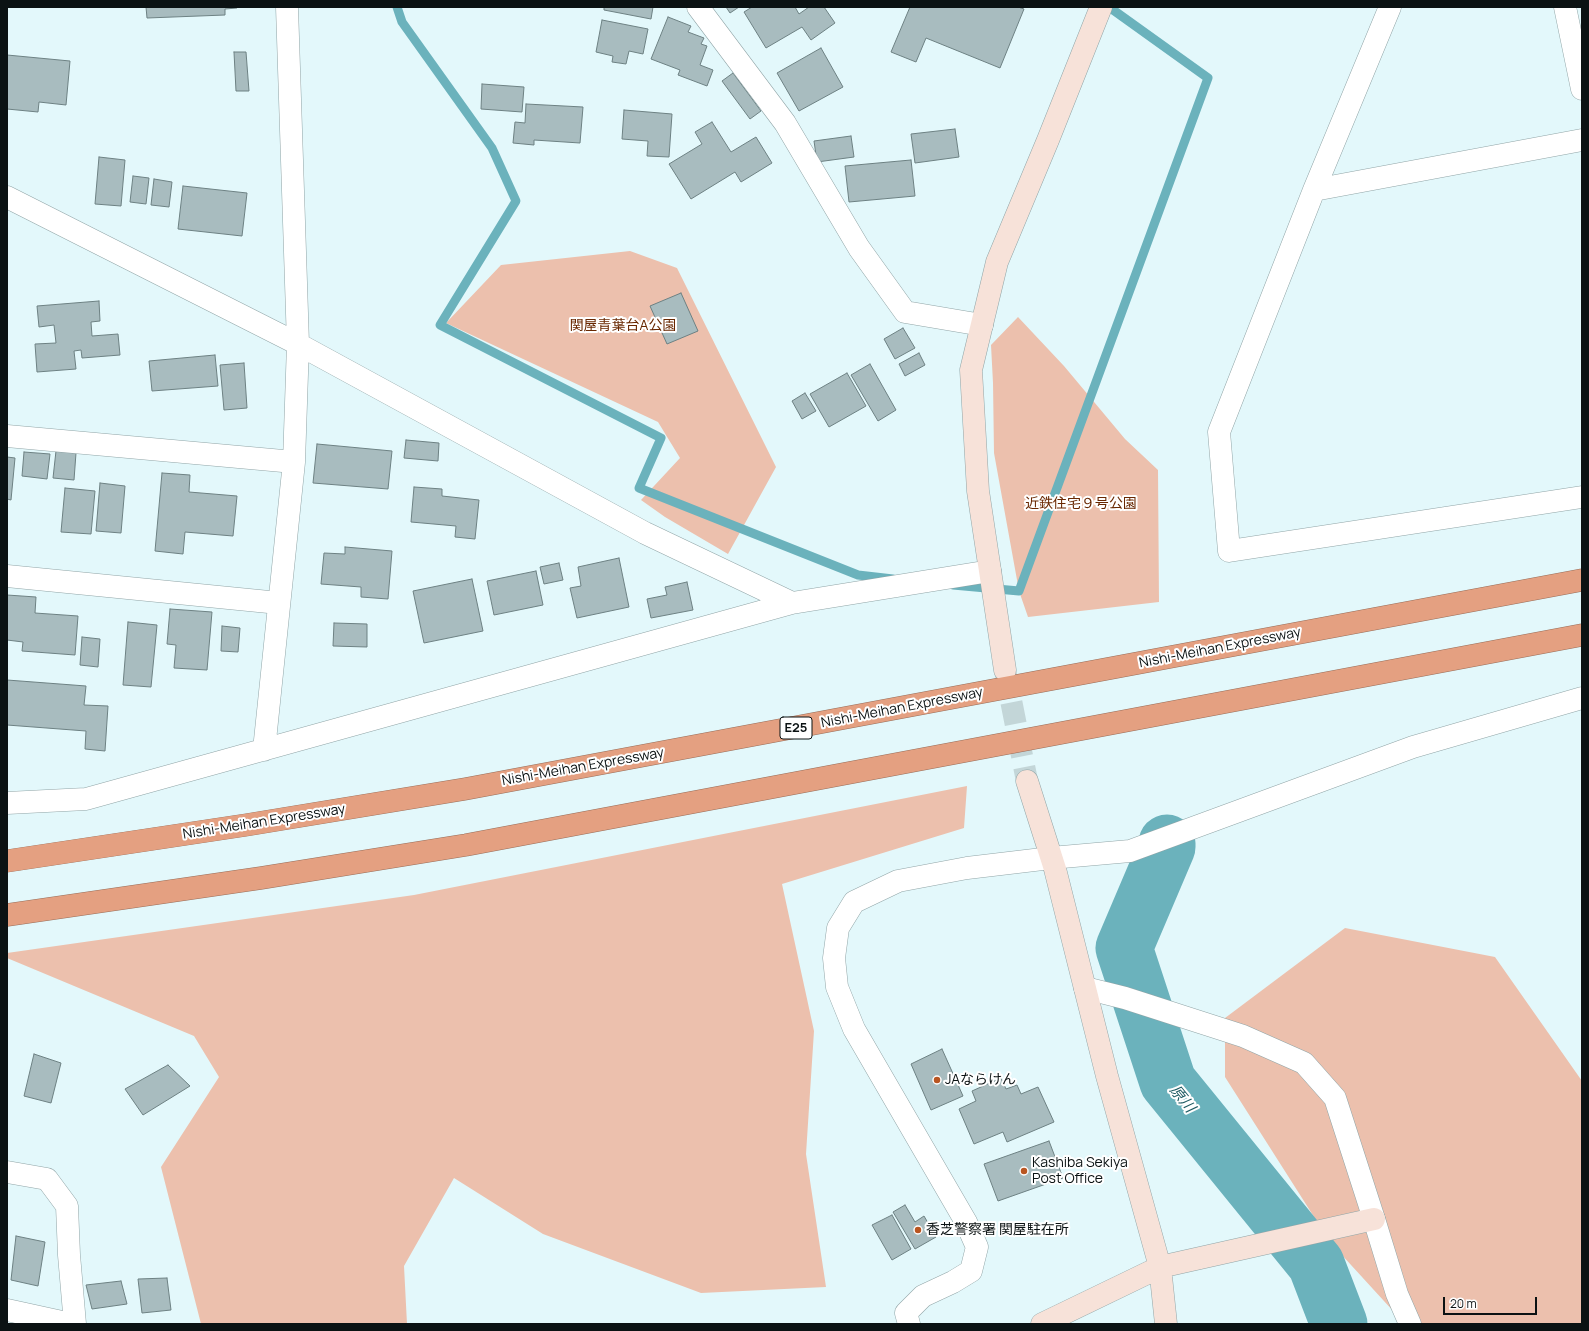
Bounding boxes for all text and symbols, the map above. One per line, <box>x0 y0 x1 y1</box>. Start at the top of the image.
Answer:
park label: 関屋青葉台A公園 <box>570 318 676 334</box>
park label: 近鉄住宅９号公園 <box>1025 496 1137 512</box>
street label: Nishi-Meihan Expressway <box>1138 624 1302 672</box>
street label: Nishi-Meihan Expressway <box>820 684 984 732</box>
road number: E25 <box>780 717 812 739</box>
street label: Nishi-Meihan Expressway <box>501 744 665 790</box>
street label: Nishi-Meihan Expressway <box>182 801 346 843</box>
place label: JAならけん <box>945 1072 1016 1088</box>
marker: JAならけん <box>932 1075 942 1085</box>
water label: 原川 <box>1166 1082 1198 1116</box>
place label: Kashiba Sekiya Post Office <box>1032 1155 1128 1188</box>
marker: Kashiba Sekiya Post Office <box>1019 1166 1029 1176</box>
place label: 香芝警察署 関屋駐在所 <box>926 1222 1069 1238</box>
marker: 香芝警察署 関屋駐在所 <box>913 1225 923 1235</box>
scale bar <box>1445 1289 1539 1315</box>
text: 20 m <box>1450 1295 1477 1312</box>

